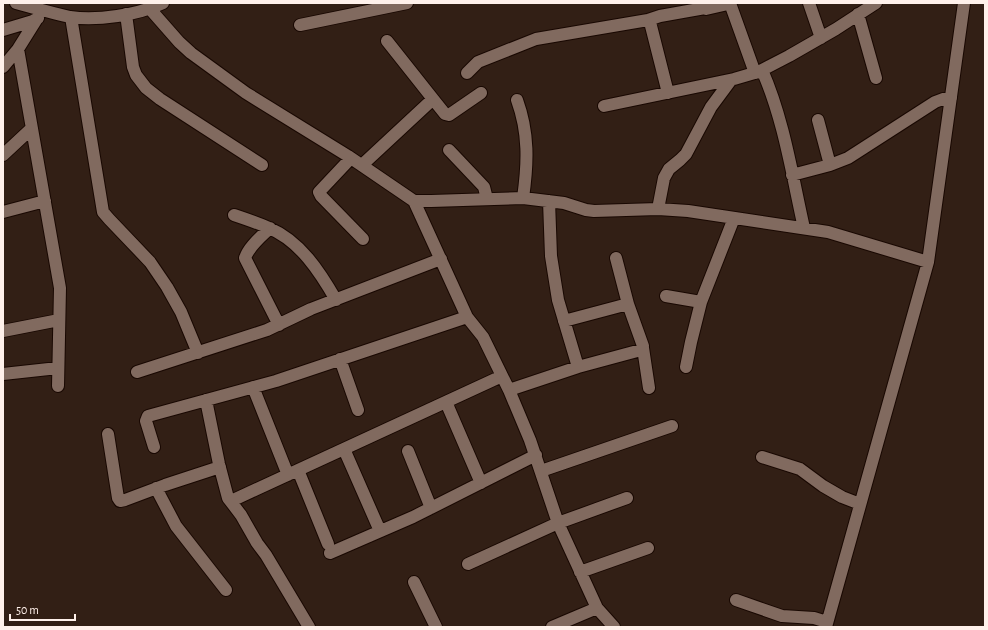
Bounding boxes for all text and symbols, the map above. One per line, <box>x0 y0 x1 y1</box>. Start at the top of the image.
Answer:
scale bar <box>10 596 75 622</box>
text: 50 m <box>16 604 39 616</box>

